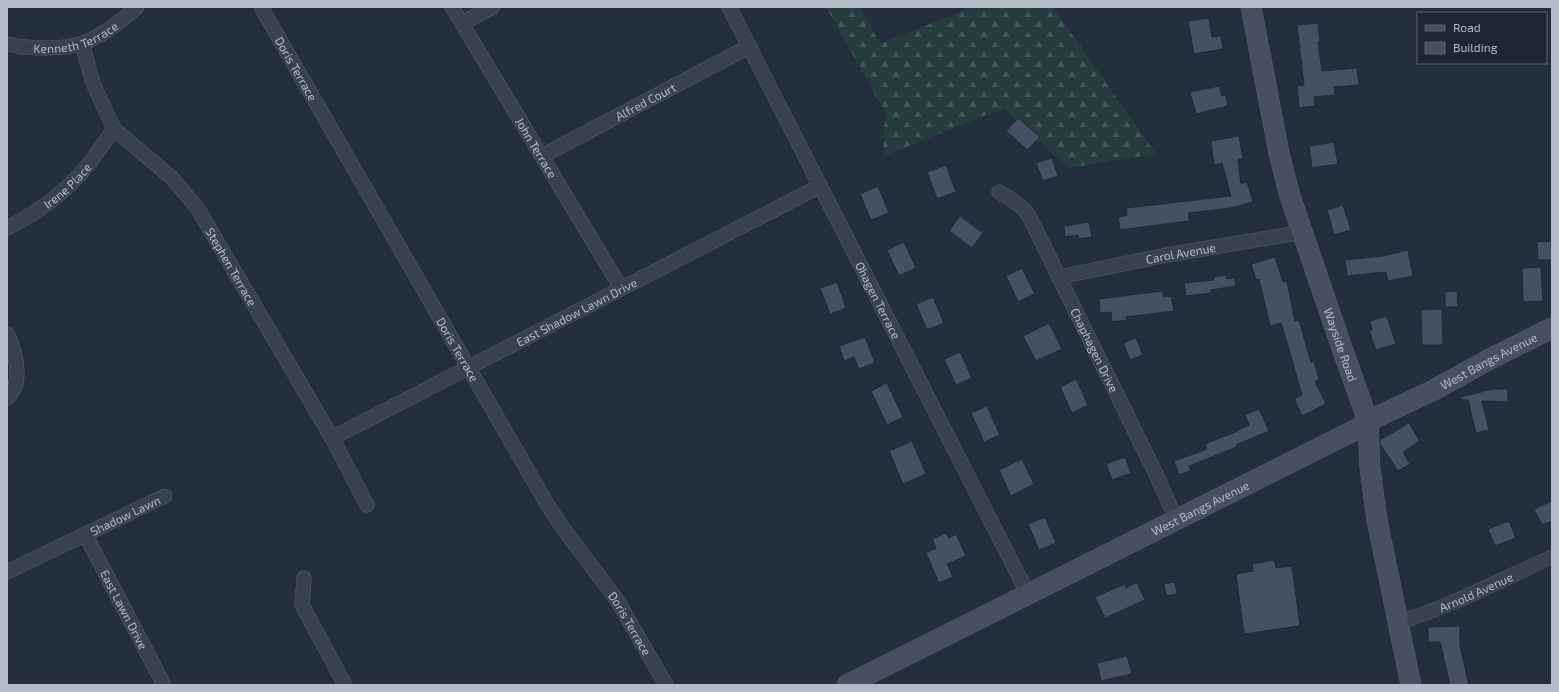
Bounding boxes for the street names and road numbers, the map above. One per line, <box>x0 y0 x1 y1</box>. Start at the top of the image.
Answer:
street label: Kenneth Terrace <box>33 18 120 55</box>
street label: Doris Terrace <box>272 34 320 103</box>
street label: Alfred Court <box>613 79 678 123</box>
street label: John Terrace <box>513 115 560 180</box>
street label: Irene Place <box>41 160 94 211</box>
street label: Stephen Terrace <box>203 225 260 308</box>
street label: Carol Avenue <box>1144 240 1217 266</box>
street label: Ohagen Terrace <box>853 259 904 341</box>
street label: East Shadow Lawn Drive <box>514 275 639 349</box>
street label: Chaphagen Drive <box>1068 305 1122 394</box>
street label: Wayside Road <box>1322 306 1360 383</box>
street label: Doris Terrace <box>434 315 482 384</box>
street label: West Bangs Avenue <box>1438 330 1539 392</box>
street label: West Bangs Avenue <box>1149 477 1251 538</box>
street label: Shadow Lawn <box>88 492 162 538</box>
street label: East Lawn Drive <box>98 567 151 651</box>
street label: Arnold Avenue <box>1437 569 1515 614</box>
street label: Doris Terrace <box>606 589 654 658</box>

